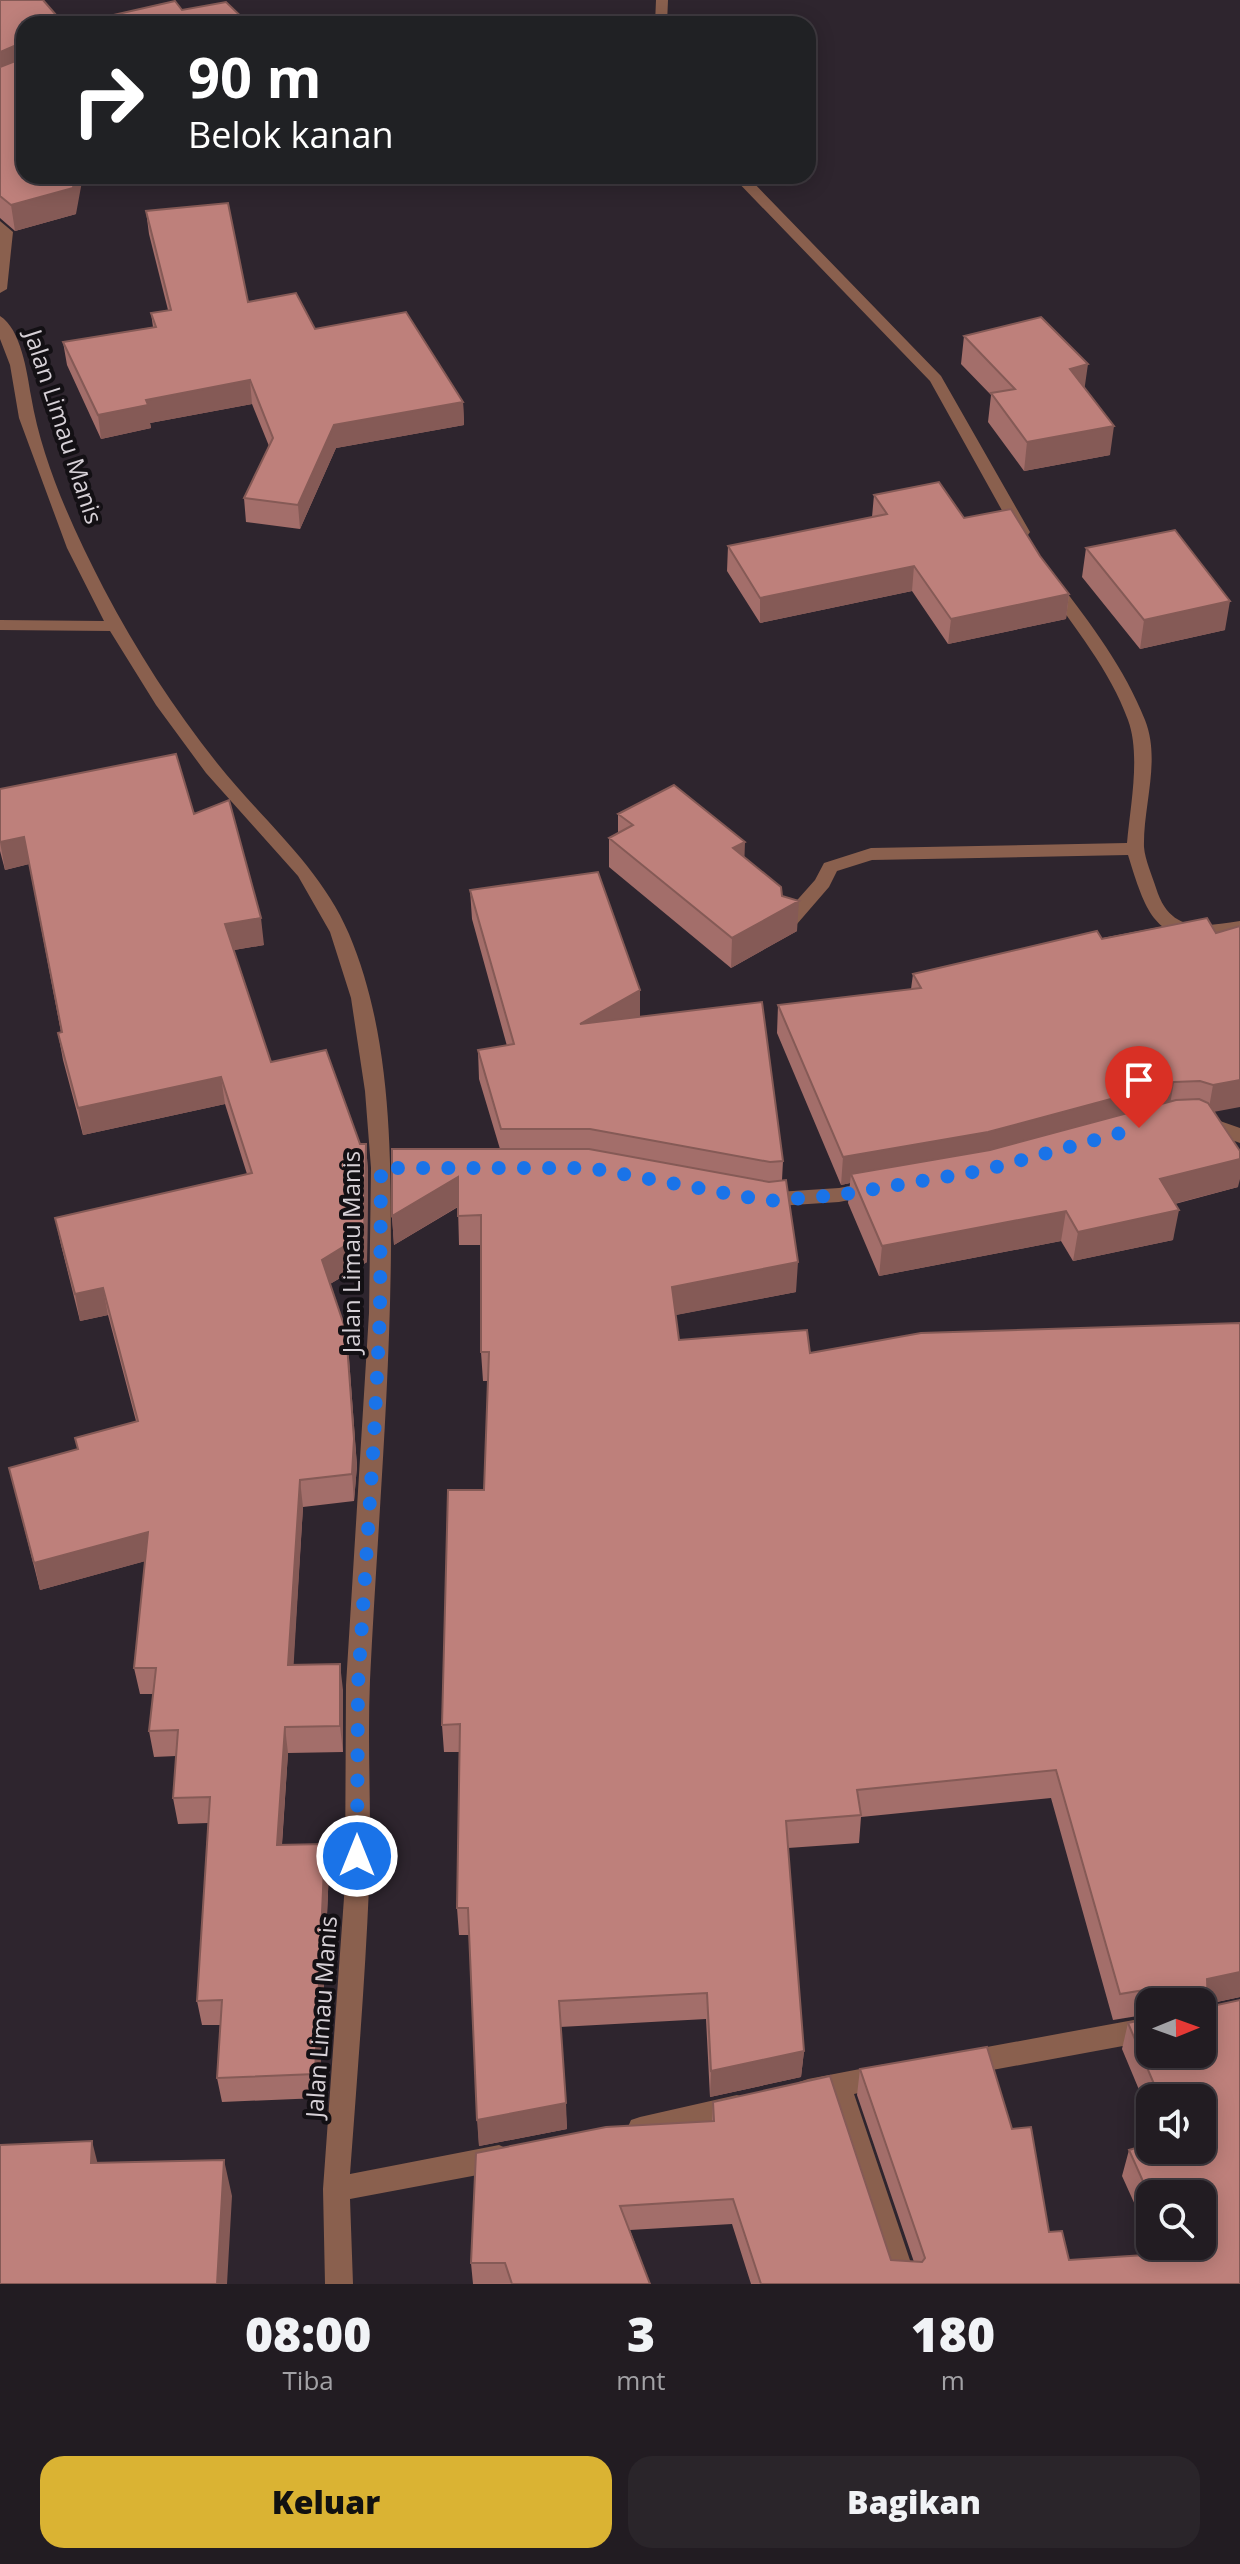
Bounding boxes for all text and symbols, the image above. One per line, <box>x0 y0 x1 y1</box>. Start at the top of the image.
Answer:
text: 90 m <box>188 38 322 114</box>
icon: right <box>56 48 160 152</box>
text: Belok kanan <box>188 110 394 159</box>
street label: Jalan Limau Manis <box>17 323 111 528</box>
pin <box>1105 1046 1173 1128</box>
icon: arrive <box>1117 1058 1161 1102</box>
street label: Jalan Limau Manis <box>334 1151 367 1355</box>
position arrow <box>315 1814 399 1898</box>
street label: Jalan Limau Manis <box>297 1915 344 2121</box>
north arrow <box>1136 1988 1216 2068</box>
map controls <box>1136 1988 1216 2260</box>
button: sound <box>1136 2084 1216 2164</box>
button: search <box>1136 2180 1216 2260</box>
text: 08:00 <box>245 2301 371 2366</box>
text: 3 <box>627 2301 655 2366</box>
text: 180 <box>911 2301 995 2366</box>
text: Tiba <box>283 2362 334 2398</box>
text: mnt <box>616 2362 666 2398</box>
text: m <box>941 2362 965 2398</box>
button: Keluar <box>40 2456 612 2548</box>
button: Bagikan <box>628 2456 1200 2548</box>

